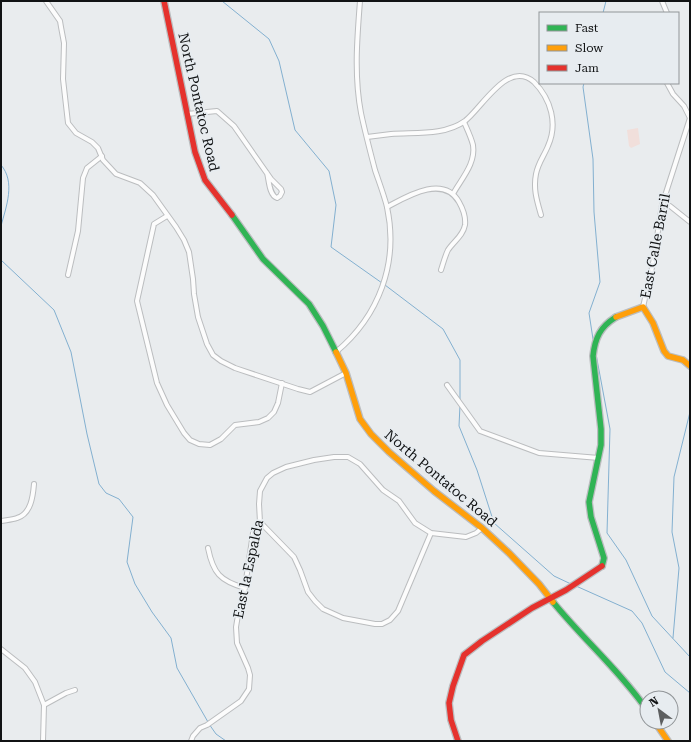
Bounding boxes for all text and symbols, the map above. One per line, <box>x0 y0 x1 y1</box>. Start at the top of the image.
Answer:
legend <box>539 12 679 84</box>
text: Fast <box>575 21 599 35</box>
street label: North Pontatoc Road <box>175 31 223 173</box>
text: Slow <box>575 41 603 55</box>
text: Jam <box>575 61 599 75</box>
street label: East Calle Barril <box>637 191 673 300</box>
street label: North Pontatoc Road <box>382 426 500 530</box>
street label: East la Espalda <box>230 518 266 620</box>
north arrow <box>639 690 679 730</box>
text: N <box>647 694 661 710</box>

